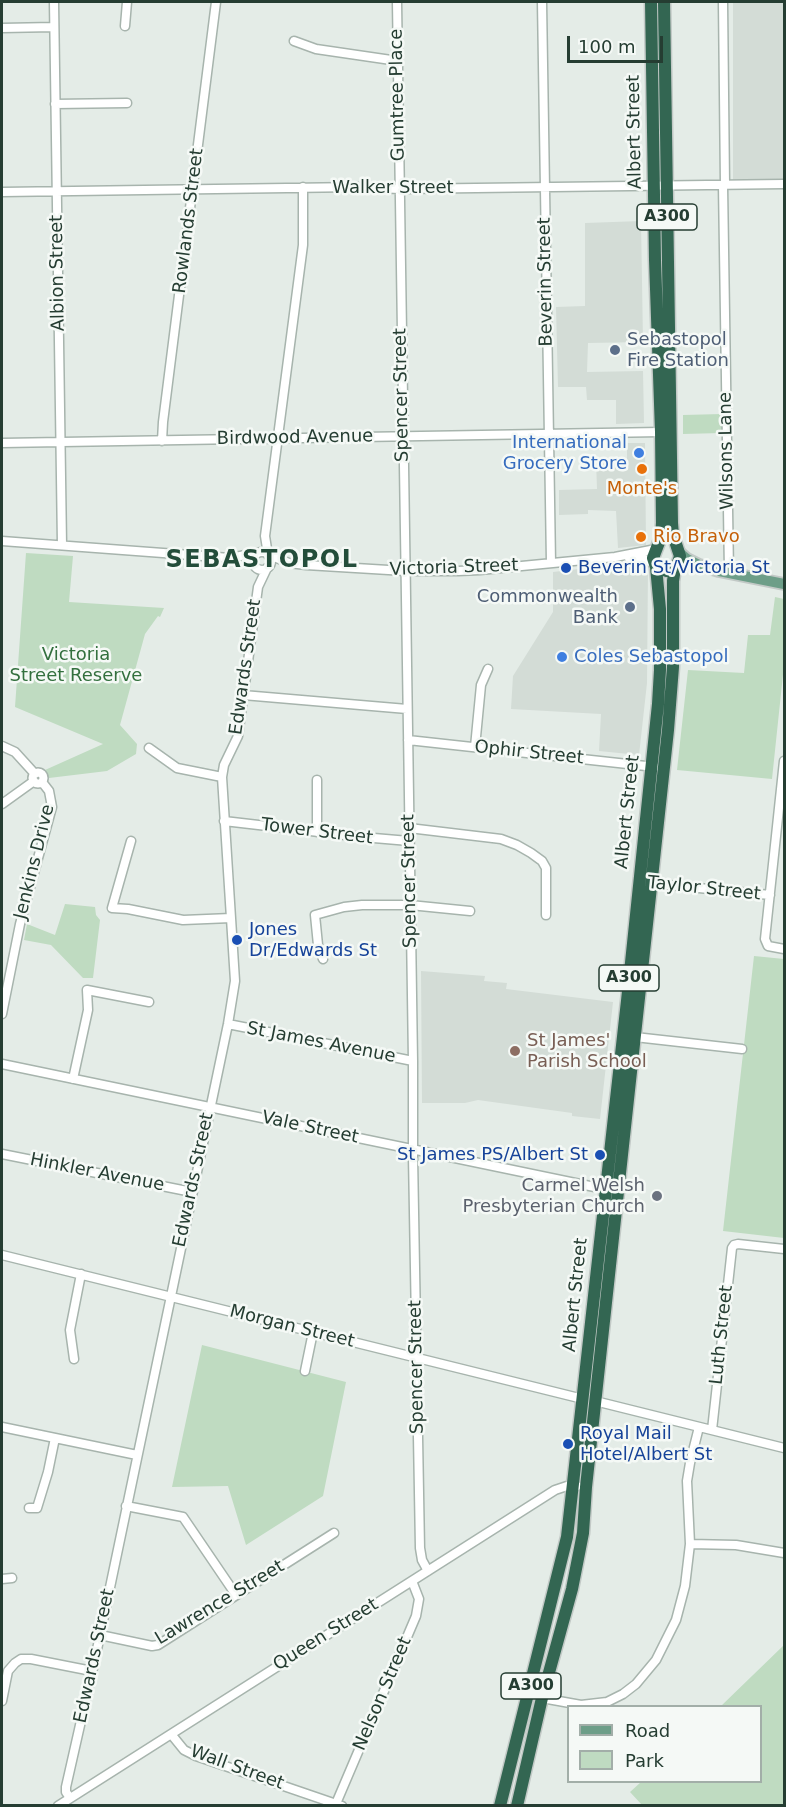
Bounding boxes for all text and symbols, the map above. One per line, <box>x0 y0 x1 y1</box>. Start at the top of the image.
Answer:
scale bar <box>570 24 666 62</box>
street label: Gumtree Place <box>386 28 410 162</box>
text: 100 m <box>578 36 636 57</box>
street label: Albert Street <box>623 74 647 190</box>
street label: Rowlands Street <box>169 147 209 295</box>
street label: Walker Street <box>332 177 454 199</box>
road number: A300 <box>637 204 697 230</box>
street label: Albion Street <box>46 215 70 331</box>
street label: Beverin Street <box>534 217 558 347</box>
street label: Spencer Street <box>390 328 414 462</box>
place label: Sebastopol Fire Station <box>627 329 729 372</box>
marker: Sebastopol Fire Station <box>608 343 622 357</box>
street label: Wilsons Lane <box>715 392 739 510</box>
street label: Birdwood Avenue <box>217 426 373 450</box>
place label: International Grocery Store <box>503 432 627 474</box>
marker: International Grocery Store <box>632 446 646 460</box>
marker: Monte's <box>635 462 649 476</box>
place label: Monte's <box>607 478 677 500</box>
place label: Rio Bravo <box>653 526 740 548</box>
marker: Rio Bravo <box>634 530 648 544</box>
district label: SEBASTOPOL <box>166 547 358 575</box>
street label: Victoria Street <box>389 555 519 581</box>
place label: Beverin St/Victoria St <box>578 557 770 579</box>
marker: Beverin St/Victoria St <box>559 561 573 575</box>
place label: Commonwealth Bank <box>477 586 618 628</box>
street label: Edwards Street <box>226 598 266 736</box>
marker: Commonwealth Bank <box>623 600 637 614</box>
park label: Victoria Street Reserve <box>10 644 142 686</box>
place label: Coles Sebastopol <box>574 646 729 668</box>
marker: Coles Sebastopol <box>555 650 569 664</box>
street label: Ophir Street <box>473 737 585 769</box>
street label: Albert Street <box>611 754 645 870</box>
street label: Jenkins Drive <box>10 802 60 922</box>
street label: Tower Street <box>260 814 374 850</box>
street label: Spencer Street <box>398 814 422 948</box>
street label: Taylor Street <box>646 872 762 906</box>
place label: Jones Dr/Edwards St <box>249 919 377 962</box>
marker: Jones Dr/Edwards St <box>230 933 244 947</box>
road number: A300 <box>599 965 659 991</box>
street label: St James Avenue <box>245 1018 397 1068</box>
place label: St James' Parish School <box>527 1030 647 1072</box>
marker: St James' Parish School <box>508 1044 522 1058</box>
street label: Vale Street <box>260 1107 360 1149</box>
street label: Edwards Street <box>169 1111 219 1249</box>
place label: St James PS/Albert St <box>397 1144 588 1166</box>
marker: St James PS/Albert St <box>593 1148 607 1162</box>
street label: Hinkler Avenue <box>28 1149 166 1197</box>
place label: Carmel Welsh Presbyterian Church <box>463 1175 645 1218</box>
marker: Carmel Welsh Presbyterian Church <box>650 1189 664 1203</box>
street label: Albert Street <box>559 1237 593 1353</box>
street label: Luth Street <box>706 1284 738 1386</box>
street label: Spencer Street <box>405 1300 429 1434</box>
street label: Morgan Street <box>227 1301 357 1353</box>
place label: Royal Mail Hotel/Albert St <box>580 1423 712 1466</box>
marker: Royal Mail Hotel/Albert St <box>561 1437 575 1451</box>
street label: Lawrence Street <box>152 1556 288 1650</box>
street label: Edwards Street <box>70 1587 120 1725</box>
street label: Queen Street <box>270 1594 382 1676</box>
street label: Nelson Street <box>349 1634 417 1754</box>
road number: A300 <box>501 1673 561 1699</box>
legend <box>567 1705 762 1783</box>
text: Road <box>625 1720 670 1741</box>
street label: Wall Street <box>187 1741 287 1795</box>
text: Park <box>625 1750 664 1771</box>

